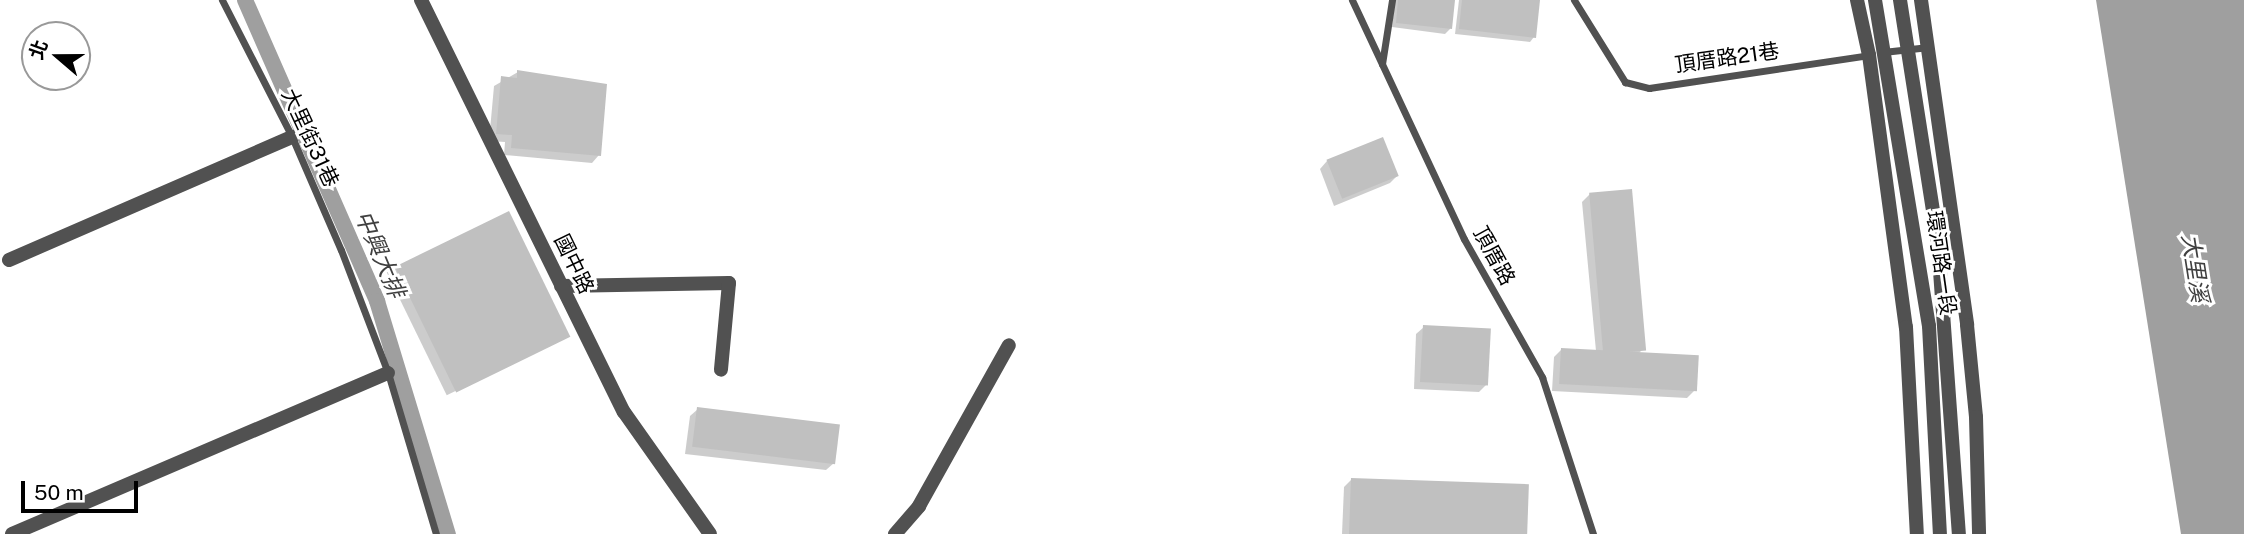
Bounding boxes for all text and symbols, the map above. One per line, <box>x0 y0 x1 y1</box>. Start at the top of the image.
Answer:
north arrow <box>21 21 91 91</box>
text: 北 <box>25 37 52 62</box>
street label: 頂厝路21巷 <box>1673 38 1781 78</box>
street label: 大里街31巷 <box>276 85 344 191</box>
water label: 中興大排 <box>349 206 411 302</box>
street label: 環河路一段 <box>1921 209 1961 317</box>
street label: 頂厝路 <box>1468 222 1520 290</box>
street label: 國中路 <box>549 230 599 298</box>
water label: 大里溪 <box>2176 232 2214 304</box>
scale bar <box>24 468 142 512</box>
text: 50 m <box>34 480 84 505</box>

